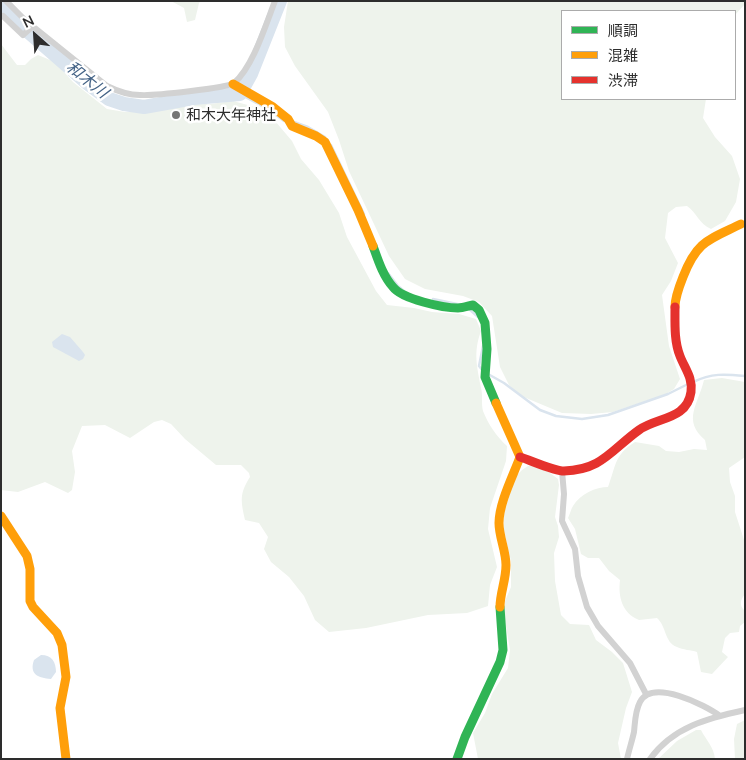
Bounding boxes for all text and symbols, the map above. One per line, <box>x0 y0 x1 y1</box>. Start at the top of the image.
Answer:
north arrow <box>10 10 60 60</box>
legend <box>561 10 736 100</box>
text: N <box>20 11 37 32</box>
text: 順調 <box>608 21 638 40</box>
text: 混雑 <box>608 46 638 65</box>
water label: 和木川 <box>62 57 112 103</box>
text: 渋滞 <box>608 71 638 90</box>
place label: 和木大年神社 <box>186 106 276 124</box>
marker: 和木大年神社 <box>170 109 182 121</box>

